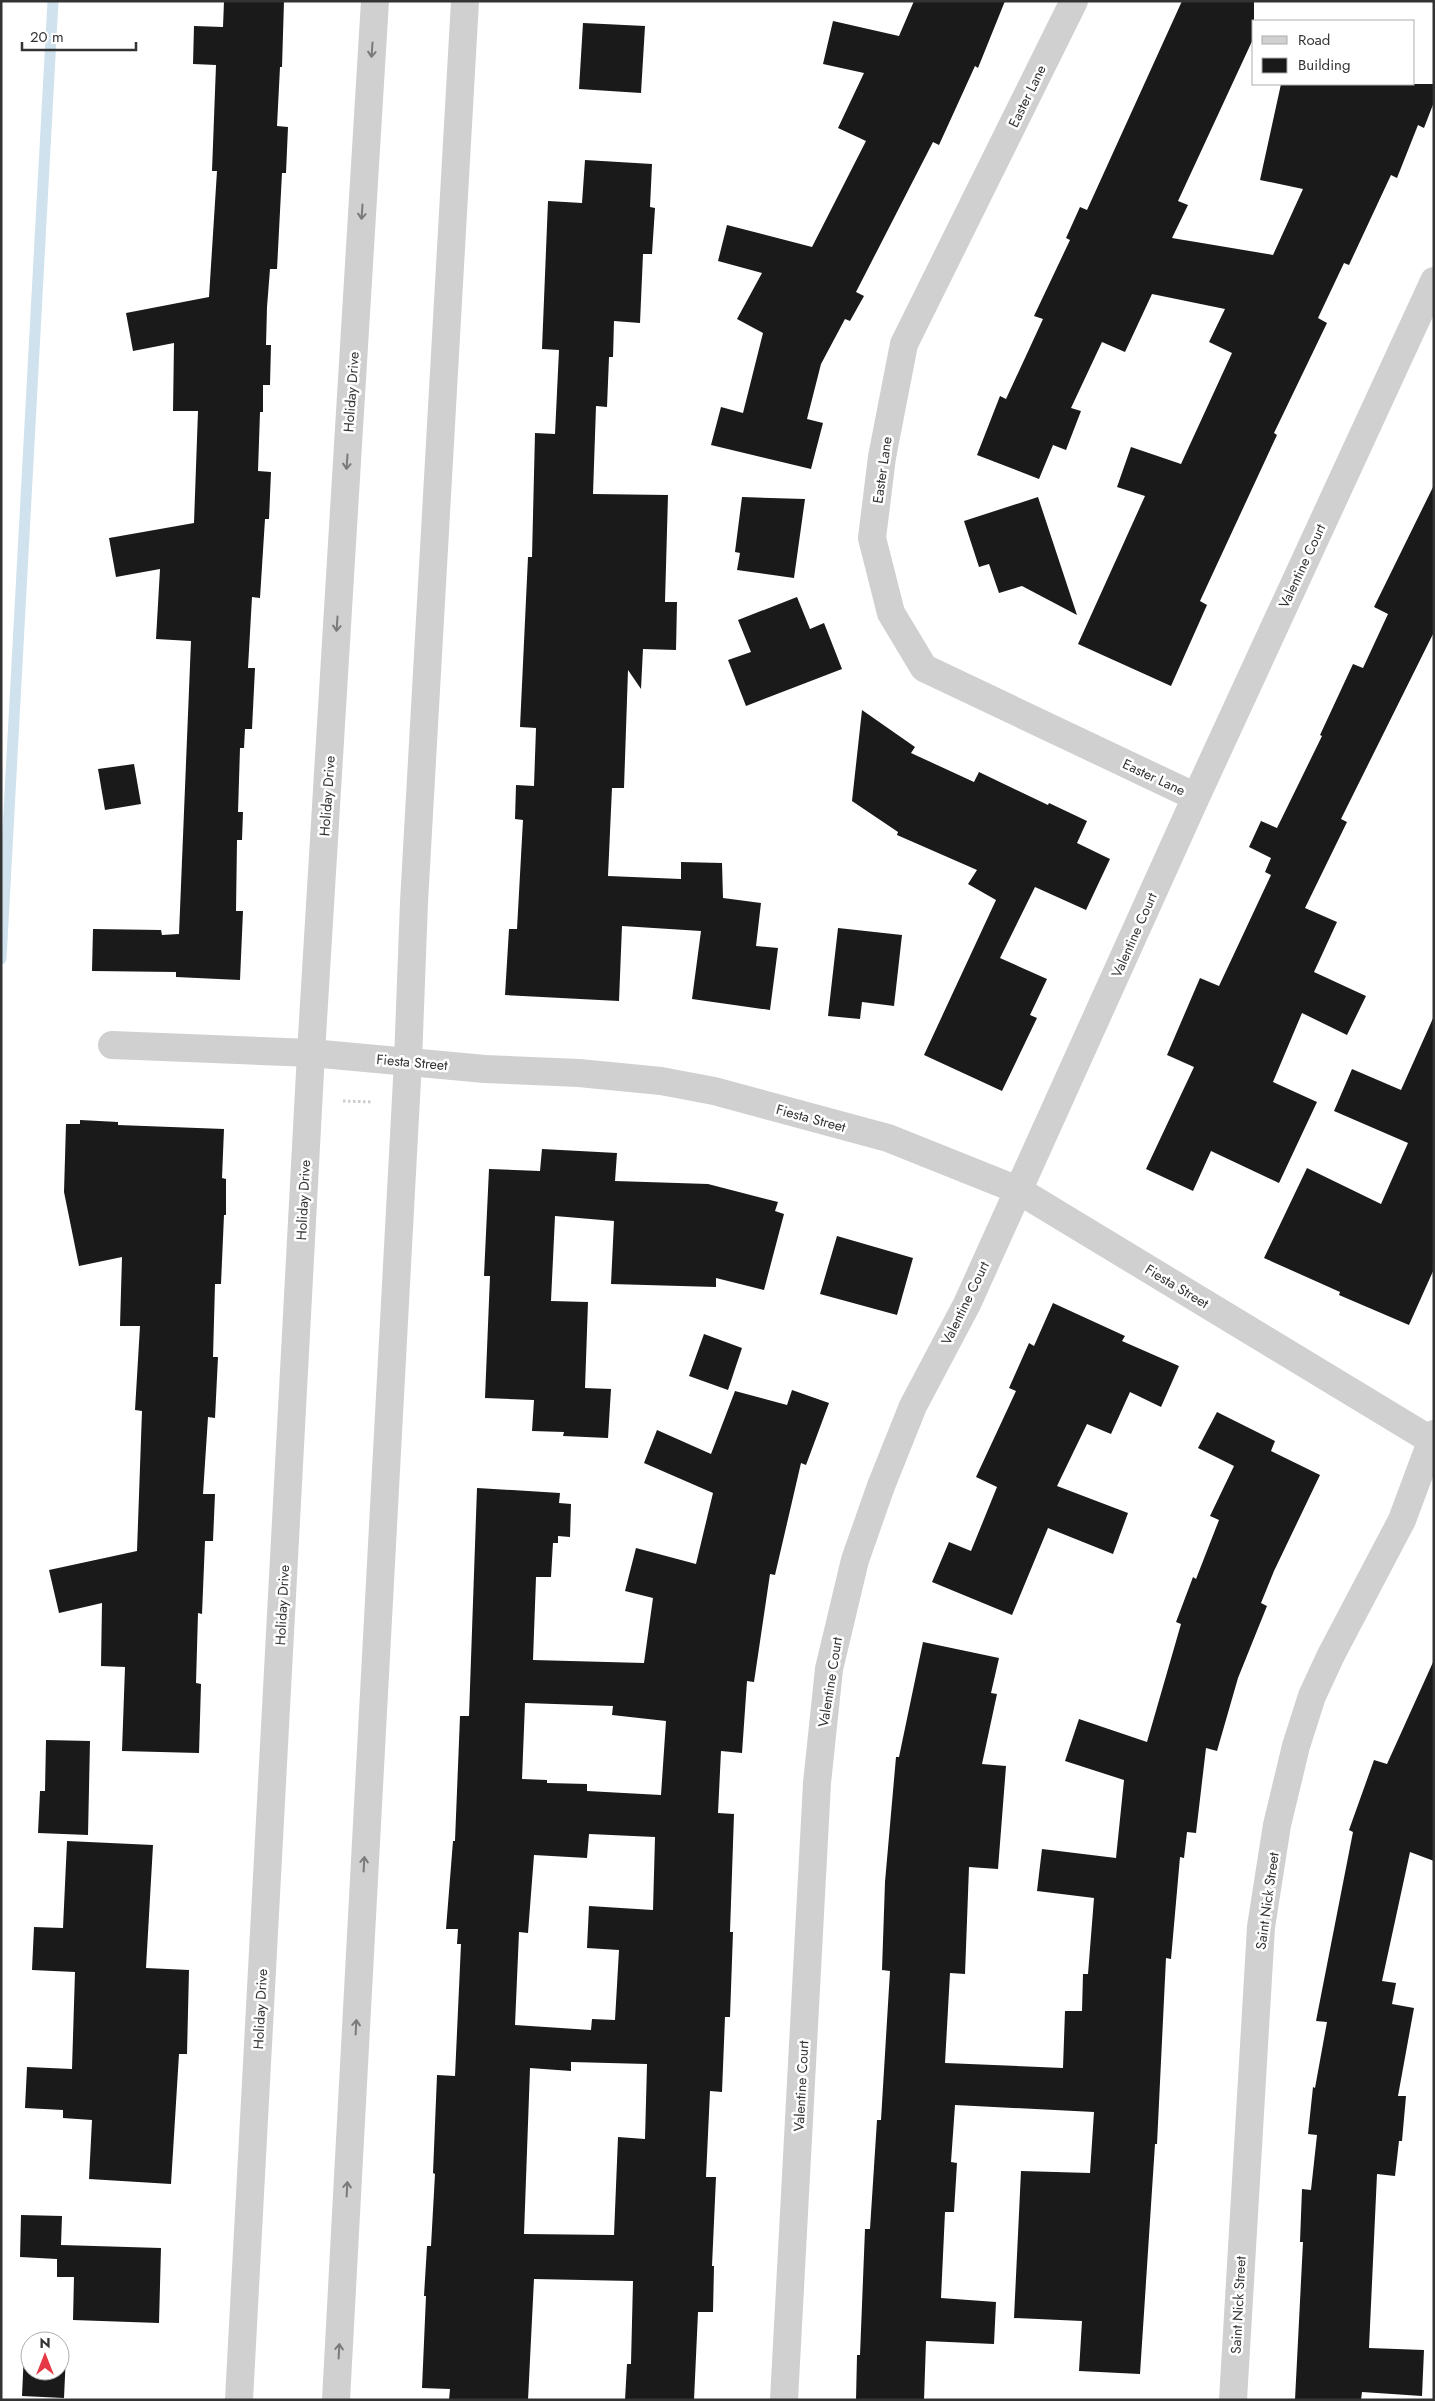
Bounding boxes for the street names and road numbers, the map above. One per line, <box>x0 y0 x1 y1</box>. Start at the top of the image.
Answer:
street label: Easter Lane <box>1003 61 1051 131</box>
street label: Holiday Drive <box>338 351 364 433</box>
street label: Easter Lane <box>867 435 897 505</box>
street label: Valentine Court <box>1274 520 1331 611</box>
street label: Easter Lane <box>1119 754 1189 800</box>
street label: Holiday Drive <box>314 755 340 837</box>
street label: Valentine Court <box>1106 889 1162 981</box>
street label: Fiesta Street <box>376 1049 449 1075</box>
street label: Fiesta Street <box>774 1099 849 1137</box>
street label: Holiday Drive <box>291 1159 315 1241</box>
street label: Valentine Court <box>936 1257 994 1348</box>
street label: Fiesta Street <box>1141 1259 1213 1313</box>
street label: Holiday Drive <box>270 1564 294 1646</box>
street label: Valentine Court <box>813 1635 847 1728</box>
street label: Saint Nick Street <box>1250 1851 1284 1951</box>
street label: Holiday Drive <box>248 1968 272 2050</box>
street label: Valentine Court <box>789 2039 813 2132</box>
street label: Saint Nick Street <box>1225 2255 1251 2354</box>

